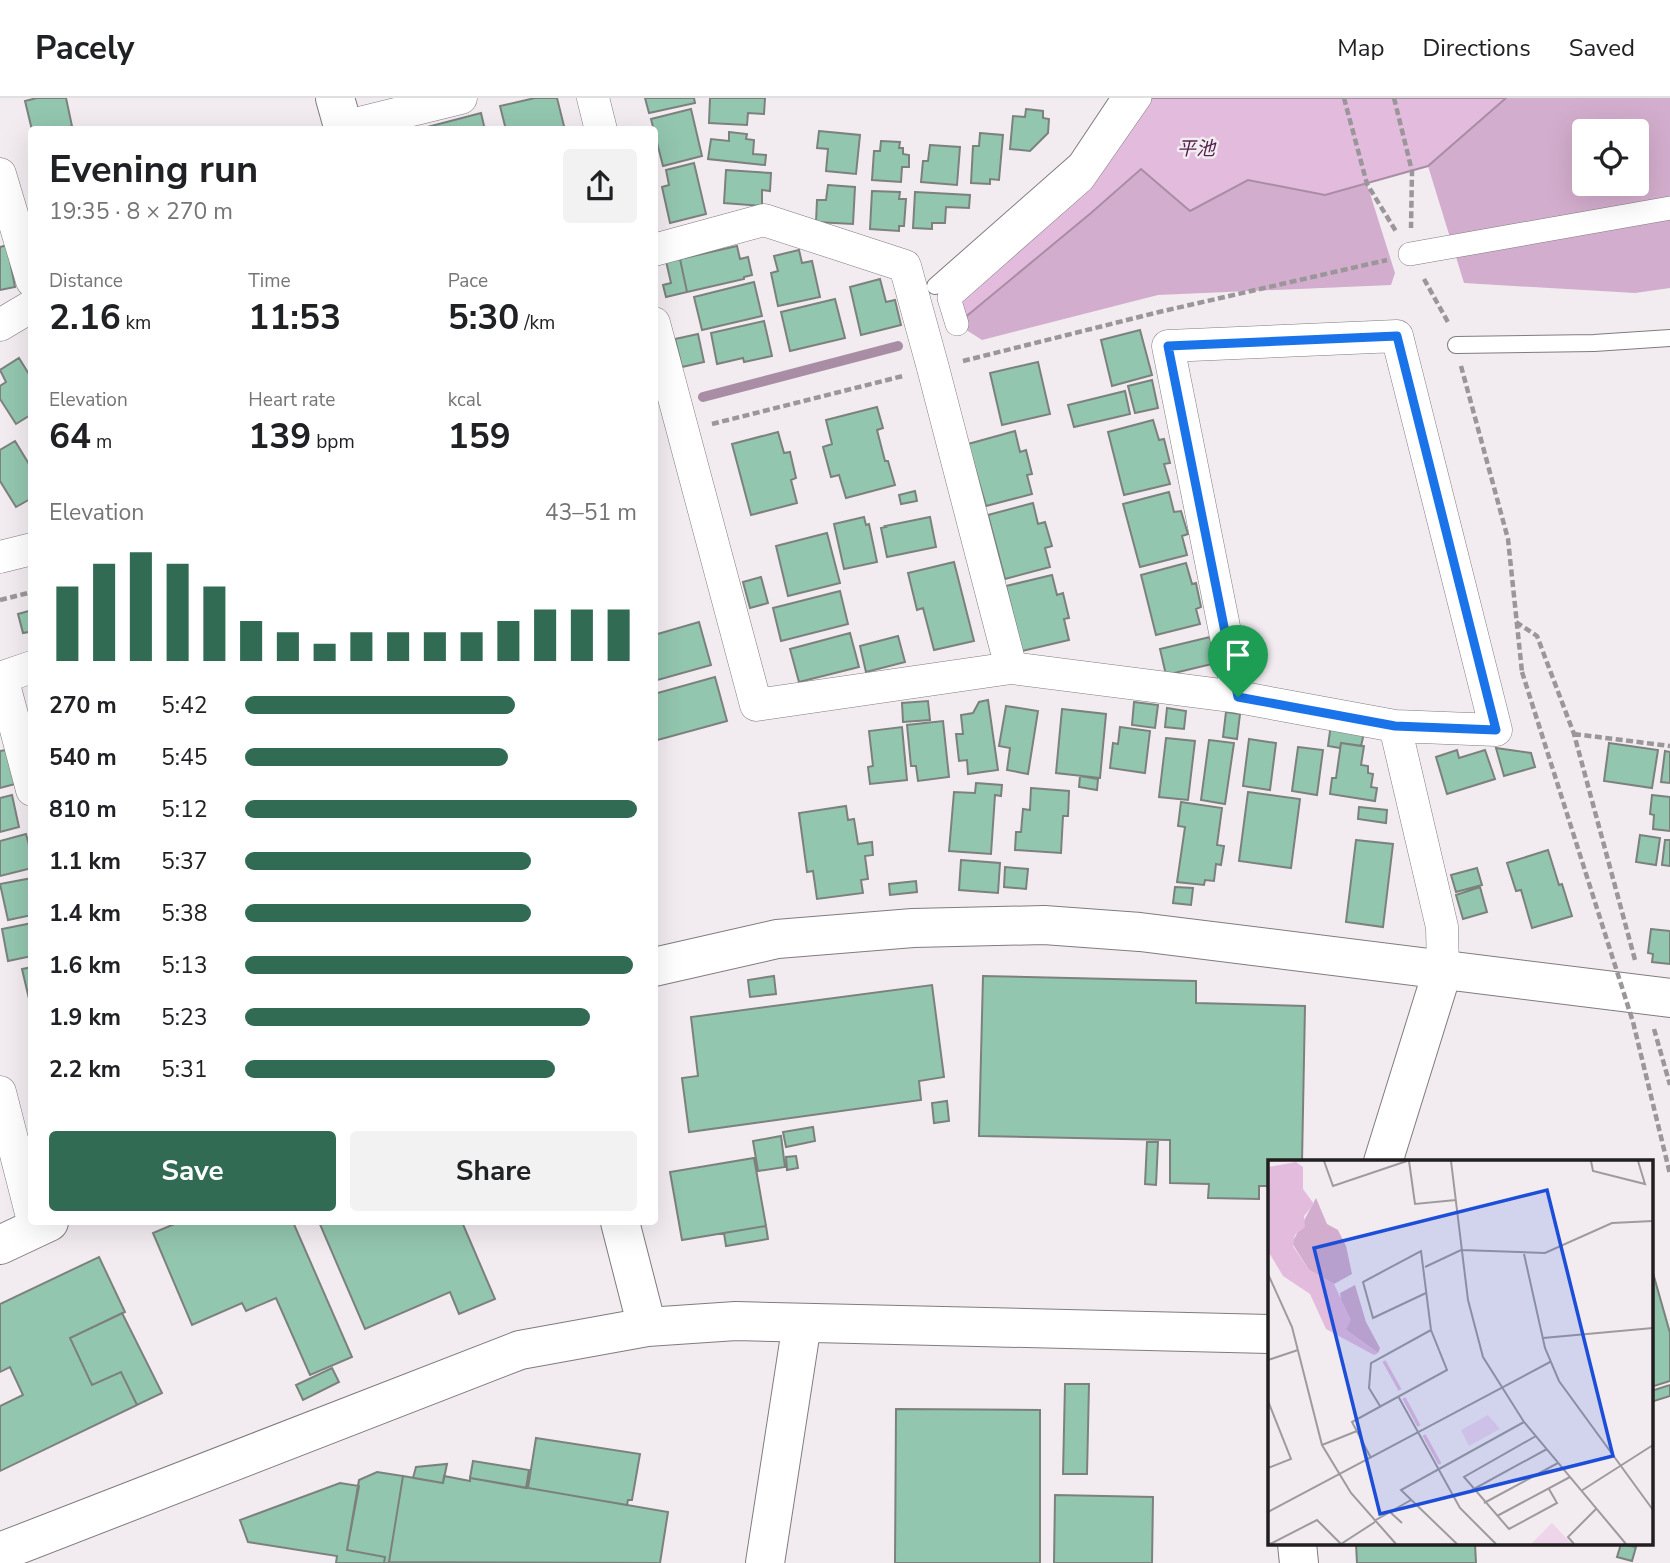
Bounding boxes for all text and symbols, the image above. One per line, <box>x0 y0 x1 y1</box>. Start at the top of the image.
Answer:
text: Pacely <box>35 26 134 71</box>
text: Map <box>1337 32 1384 64</box>
text: Directions <box>1422 32 1531 64</box>
text: Saved <box>1569 32 1635 64</box>
map controls <box>1572 119 1649 196</box>
button: locate <box>1572 119 1649 196</box>
water label: 平池 <box>1177 136 1217 162</box>
text: Evening run <box>49 144 258 195</box>
button: share <box>563 149 637 223</box>
text: 19:35 · 8 × 270 m <box>49 196 233 227</box>
text: Distance <box>49 268 123 294</box>
text: Time <box>248 268 291 294</box>
text: Pace <box>448 268 488 294</box>
text: 2.16 <box>49 294 121 341</box>
text: 11:53 <box>248 294 341 341</box>
text: 5:30 <box>448 294 519 341</box>
text: km <box>121 310 151 336</box>
text: /km <box>519 310 555 336</box>
text: Elevation <box>49 387 128 413</box>
text: Heart rate <box>248 387 335 413</box>
text: kcal <box>448 387 481 413</box>
text: 64 <box>49 413 91 460</box>
text: 139 <box>248 413 311 460</box>
text: 159 <box>448 413 511 460</box>
text: m <box>91 429 112 455</box>
text: bpm <box>311 429 355 455</box>
text: Elevation <box>49 497 144 528</box>
text: 43–51 m <box>545 497 637 528</box>
pin <box>1208 625 1268 697</box>
icon: arrive <box>1219 636 1257 674</box>
text: 270 m <box>49 690 117 721</box>
text: 5:42 <box>161 690 208 721</box>
text: 540 m <box>49 742 117 773</box>
text: 5:45 <box>161 742 208 773</box>
text: 810 m <box>49 794 117 825</box>
text: 5:12 <box>161 794 208 825</box>
text: 1.1 km <box>49 846 121 877</box>
text: 5:37 <box>161 846 208 877</box>
text: 1.4 km <box>49 898 121 929</box>
text: 5:38 <box>161 898 208 929</box>
text: 1.6 km <box>49 950 121 981</box>
text: 5:13 <box>161 950 208 981</box>
text: 1.9 km <box>49 1002 121 1033</box>
text: 5:23 <box>161 1002 208 1033</box>
text: 2.2 km <box>49 1054 121 1085</box>
text: 5:31 <box>161 1054 208 1085</box>
button: Save <box>49 1131 336 1211</box>
button: Share <box>350 1131 637 1211</box>
inset map <box>1268 1160 1652 1546</box>

